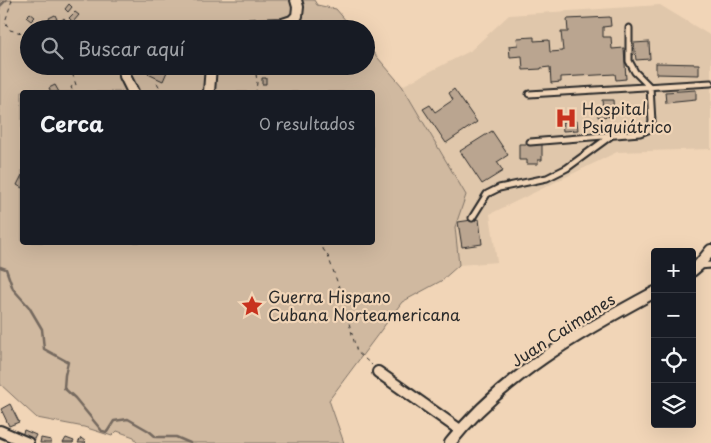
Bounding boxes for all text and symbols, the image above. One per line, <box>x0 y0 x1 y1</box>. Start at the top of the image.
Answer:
search box <box>20 20 375 75</box>
icon: search <box>38 34 66 62</box>
text: Buscar aquí <box>78 34 185 62</box>
place label: Hospital Psiquiátrico <box>582 96 672 138</box>
hospital icon: Hospital Psiquiátrico <box>553 105 579 131</box>
text: Cerca <box>40 107 104 139</box>
text: 0 resultados <box>259 111 355 135</box>
map controls <box>651 248 696 428</box>
button: + <box>651 248 696 293</box>
place label: Guerra Hispano Cubana Norteamericana <box>268 284 460 326</box>
street label: Juan Caimanes <box>506 286 619 372</box>
place icon: Guerra Hispano Cubana Norteamericana <box>239 293 265 319</box>
button: − <box>651 293 696 338</box>
button: locate <box>651 338 696 383</box>
button: layers <box>651 383 696 428</box>

